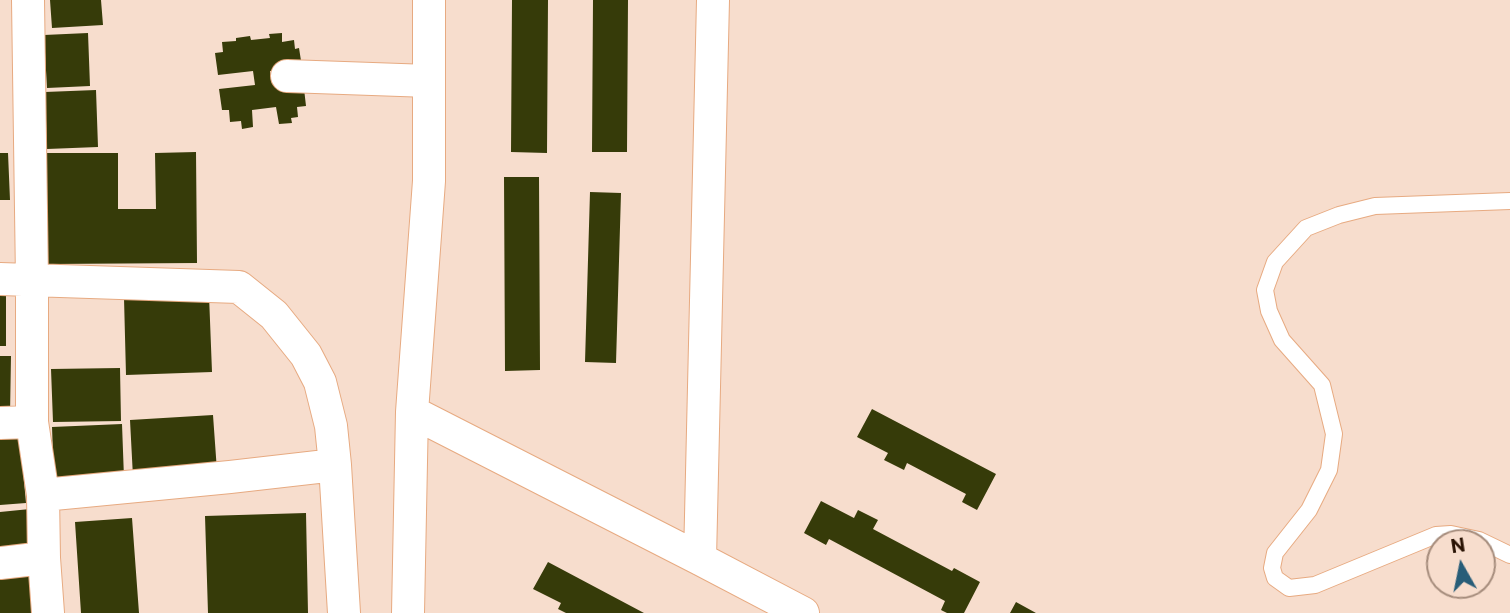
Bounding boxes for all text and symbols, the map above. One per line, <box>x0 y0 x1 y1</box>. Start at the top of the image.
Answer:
north arrow <box>1426 529 1496 599</box>
text: N <box>1449 532 1467 557</box>

